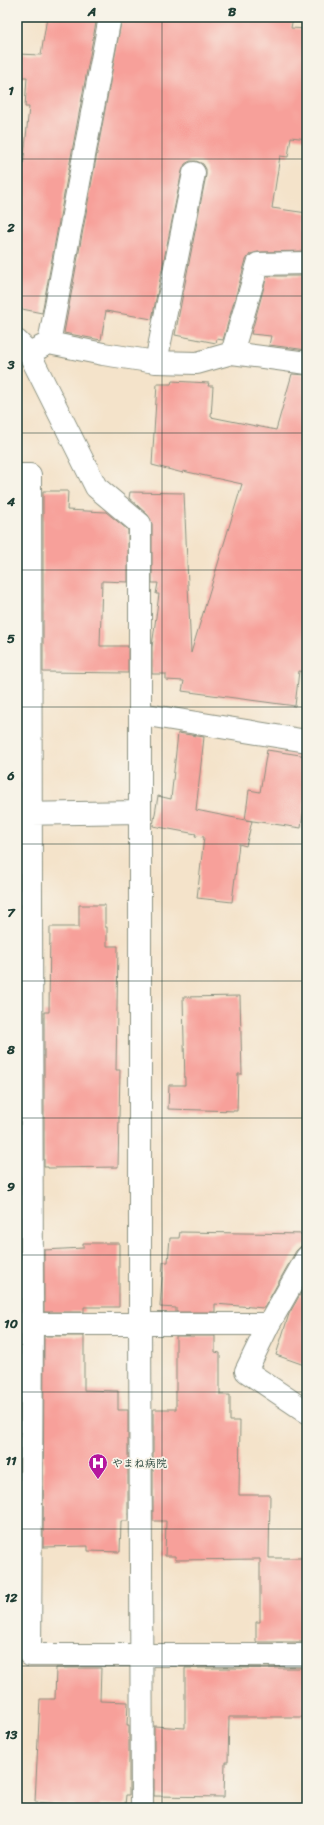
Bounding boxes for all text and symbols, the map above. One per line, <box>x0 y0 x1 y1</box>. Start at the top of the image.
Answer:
text: A <box>87 0 96 23</box>
text: B <box>228 0 237 23</box>
text: 1 <box>8 79 14 102</box>
text: 2 <box>6 216 15 239</box>
text: 3 <box>6 353 15 376</box>
text: 4 <box>6 490 16 513</box>
text: 5 <box>7 627 15 650</box>
text: 6 <box>6 764 15 787</box>
text: 7 <box>7 901 16 924</box>
text: 8 <box>6 1038 15 1061</box>
text: 9 <box>7 1175 15 1198</box>
text: 10 <box>4 1312 18 1335</box>
text: 11 <box>5 1449 17 1472</box>
hospital icon: やまね病院 <box>87 1452 109 1480</box>
place label: やまね病院 <box>112 1454 167 1473</box>
text: 12 <box>4 1586 18 1609</box>
text: 13 <box>5 1723 18 1746</box>

